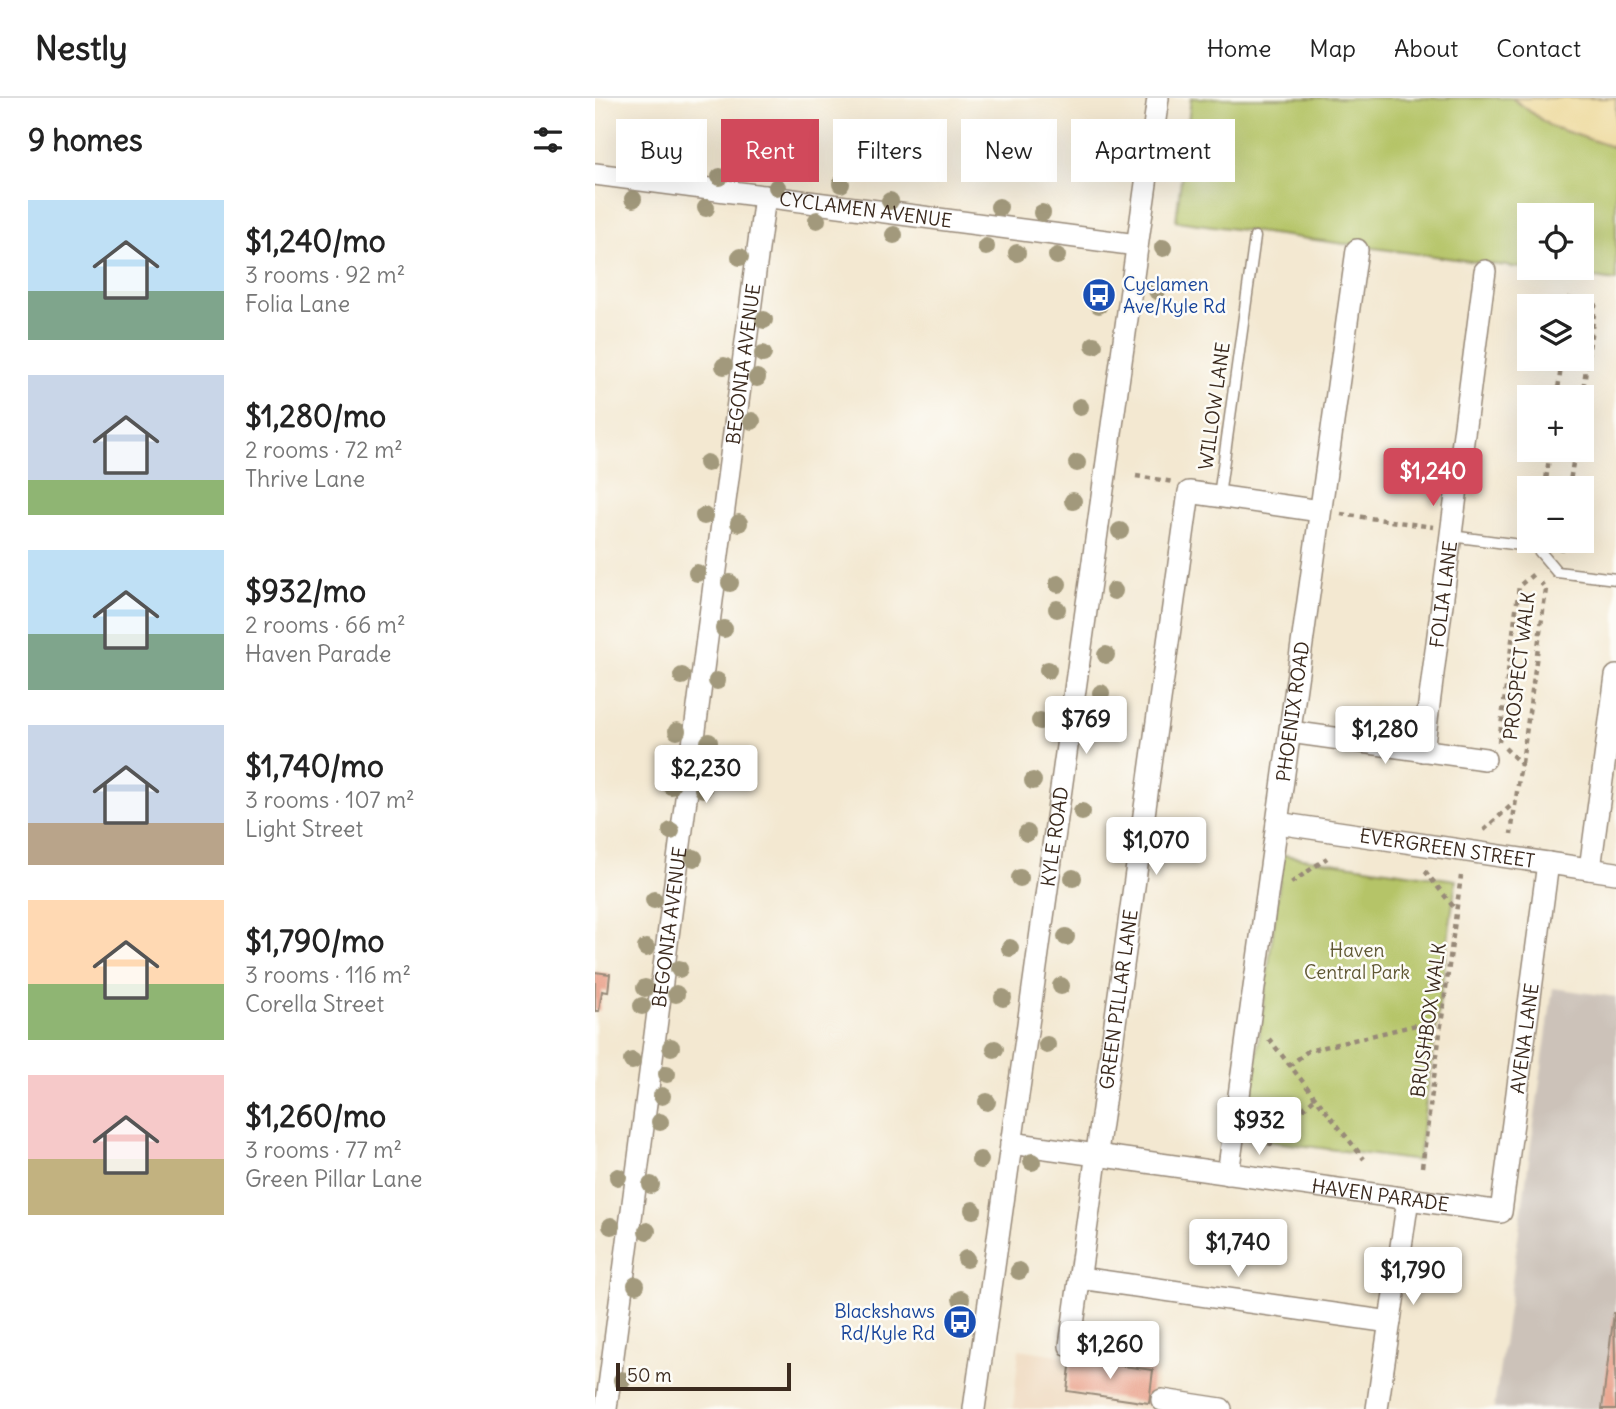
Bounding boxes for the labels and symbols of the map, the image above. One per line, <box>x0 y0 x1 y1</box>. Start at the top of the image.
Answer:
street label: CYCLAMEN AVENUE <box>778 186 954 233</box>
place label: Cyclamen Ave/Kyle Rd <box>1123 272 1226 318</box>
bus stop icon: Cyclamen Ave/Kyle Rd <box>1080 276 1118 314</box>
street label: BEGONIA AVENUE <box>721 282 765 446</box>
street label: WILLOW LANE <box>1193 341 1235 471</box>
pin: $1,240 <box>1376 448 1490 508</box>
street label: FOLIA LANE <box>1424 539 1462 649</box>
street label: PROSPECT WALK <box>1498 590 1540 741</box>
street label: PHOENIX ROAD <box>1271 640 1314 783</box>
pin: $769 <box>1045 696 1127 756</box>
pin: $1,280 <box>1328 706 1442 766</box>
pin: $2,230 <box>649 746 763 805</box>
street label: KYLE ROAD <box>1035 785 1073 888</box>
pin: $1,070 <box>1099 818 1213 877</box>
street label: EVERGREEN STREET <box>1358 823 1536 873</box>
street label: BEGONIA AVENUE <box>647 845 692 1009</box>
street label: GREEN PILLAR LANE <box>1094 908 1143 1091</box>
park label: Haven Central Park <box>1304 938 1410 984</box>
street label: BRUSHBOX WALK <box>1405 941 1451 1099</box>
street label: AVENA LANE <box>1505 982 1544 1095</box>
pin: $932 <box>1218 1098 1300 1157</box>
street label: HAVEN PARADE <box>1310 1174 1450 1217</box>
pin: $1,740 <box>1181 1220 1295 1279</box>
pin: $1,790 <box>1356 1248 1470 1307</box>
place label: Blackshaws Rd/Kyle Rd <box>834 1299 935 1345</box>
bus stop icon: Blackshaws Rd/Kyle Rd <box>941 1303 979 1341</box>
pin: $1,260 <box>1053 1322 1167 1381</box>
scale bar <box>616 1360 791 1392</box>

